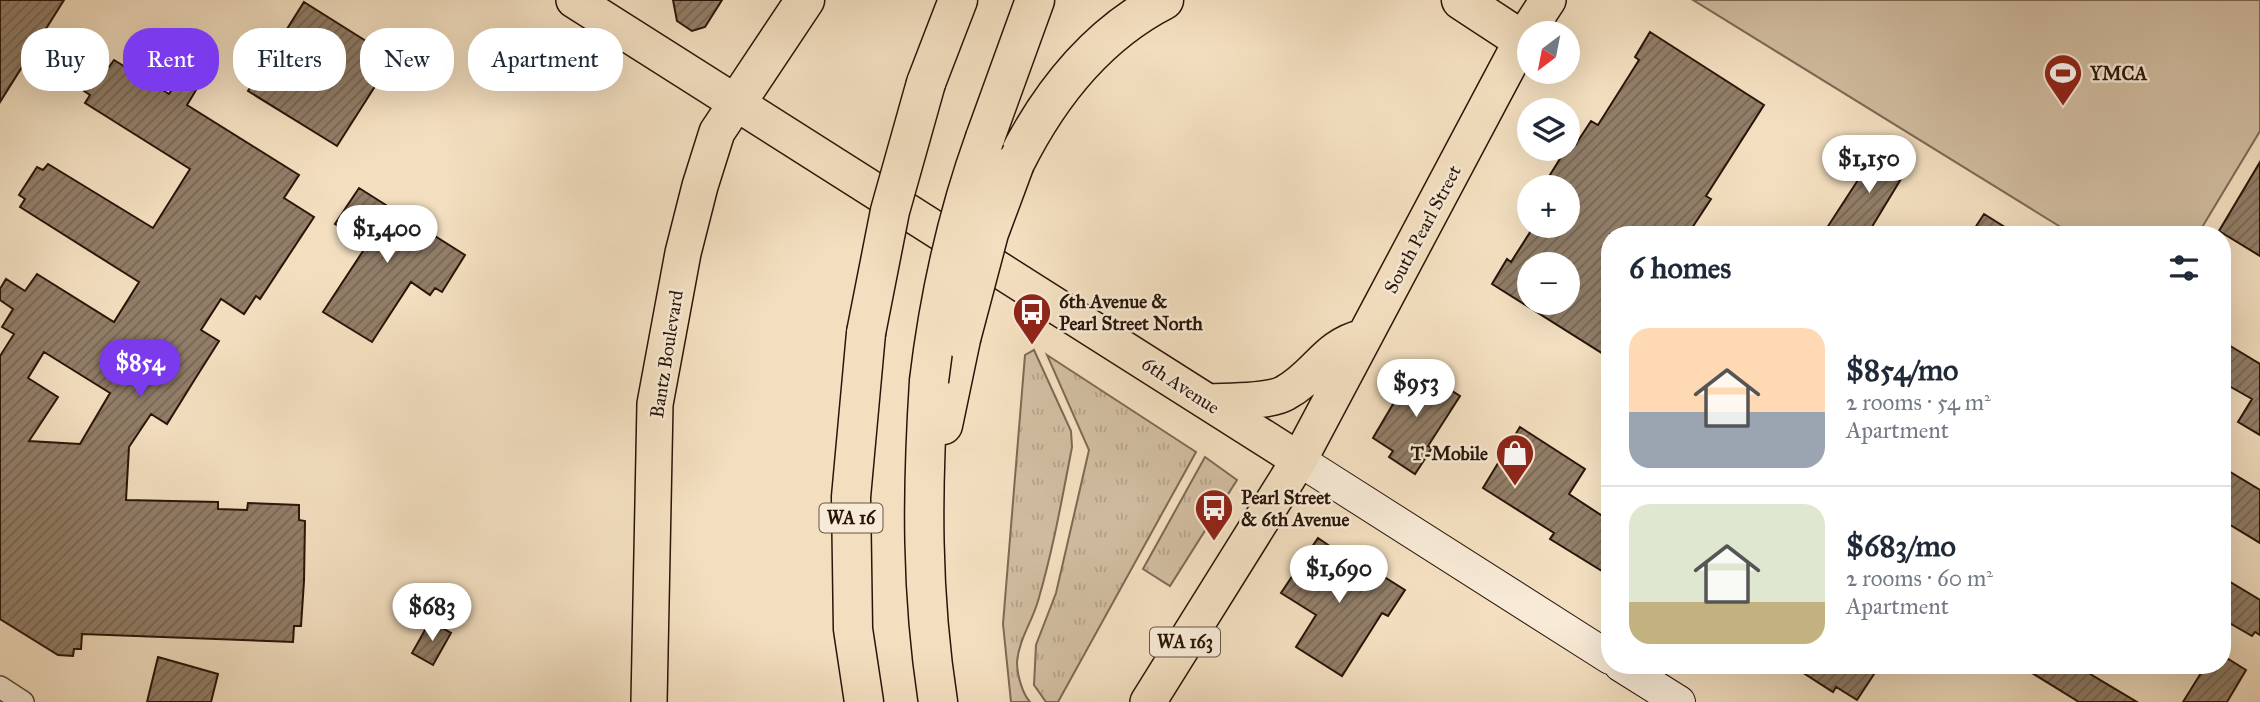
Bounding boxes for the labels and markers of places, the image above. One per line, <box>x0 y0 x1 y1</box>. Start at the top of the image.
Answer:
sports icon: YMCA <box>2042 52 2084 107</box>
place label: YMCA <box>2089 62 2147 85</box>
pin: $1,150 <box>1812 136 1926 195</box>
pin: $1,400 <box>330 205 444 265</box>
place label: 6th Avenue & Pearl Street North <box>1059 290 1203 335</box>
bus stop icon: 6th Avenue & Pearl Street North <box>1011 291 1053 346</box>
pin: $854 <box>99 340 181 399</box>
pin: $953 <box>1375 360 1457 419</box>
shop icon: T-Mobile <box>1494 432 1536 487</box>
place label: T-Mobile <box>1410 442 1488 465</box>
place label: Pearl Street & 6th Avenue <box>1241 486 1349 531</box>
bus stop icon: Pearl Street & 6th Avenue <box>1193 487 1235 542</box>
pin: $1,690 <box>1282 546 1396 605</box>
pin: $683 <box>391 584 473 643</box>

